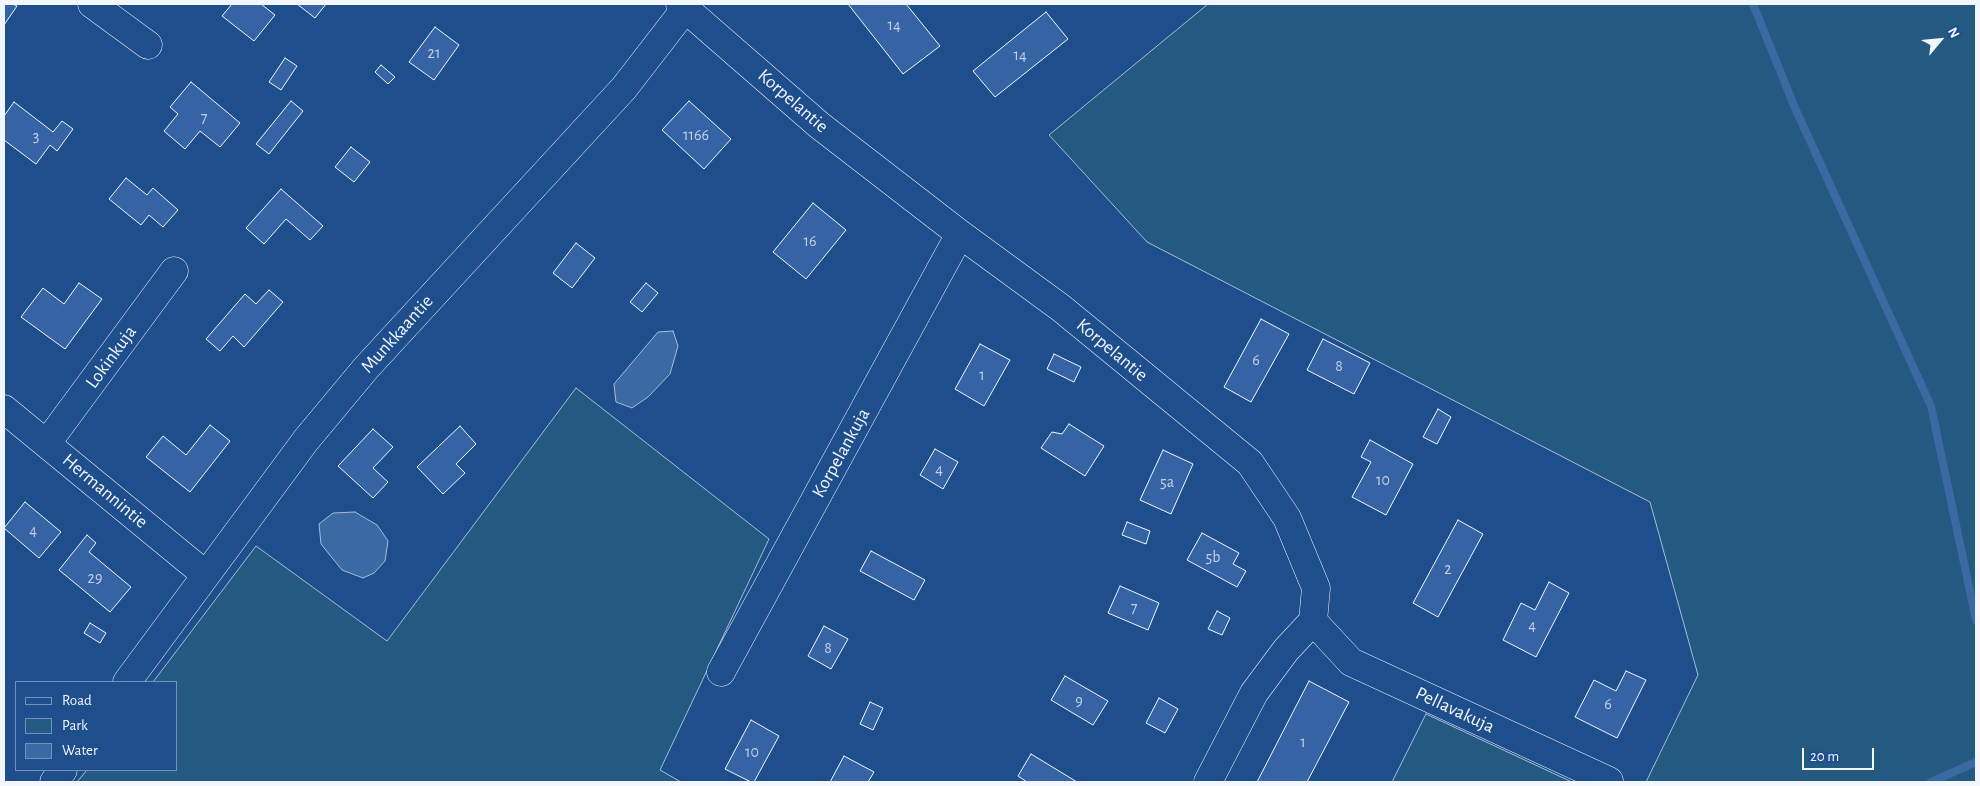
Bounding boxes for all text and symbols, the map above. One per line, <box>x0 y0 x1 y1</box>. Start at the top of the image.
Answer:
house number: 14 <box>887 15 901 35</box>
north arrow <box>1915 15 1965 65</box>
text: N <box>1945 25 1962 41</box>
house number: 21 <box>428 43 440 63</box>
house number: 14 <box>1013 45 1027 65</box>
street label: Korpelantie <box>753 64 833 138</box>
house number: 7 <box>201 108 207 128</box>
house number: 1166 <box>683 125 709 145</box>
house number: 3 <box>33 126 39 146</box>
house number: 16 <box>803 231 817 251</box>
street label: Munkkaantie <box>356 290 438 378</box>
street label: Korpelantie <box>1072 314 1152 386</box>
street label: Lokinkuja <box>81 321 141 393</box>
house number: 6 <box>1252 350 1260 370</box>
house number: 8 <box>1335 356 1343 376</box>
house number: 1 <box>979 365 985 385</box>
street label: Korpelankuja <box>807 404 875 502</box>
street label: Hermannintie <box>58 449 152 533</box>
house number: 4 <box>935 459 943 479</box>
house number: 10 <box>1376 470 1390 490</box>
house number: 5a <box>1160 472 1174 492</box>
house number: 4 <box>29 520 37 540</box>
house number: 5b <box>1206 547 1220 567</box>
house number: 2 <box>1444 559 1452 579</box>
house number: 29 <box>88 568 102 588</box>
house number: 7 <box>1131 598 1137 618</box>
house number: 4 <box>1528 615 1536 635</box>
house number: 8 <box>824 638 832 658</box>
legend <box>15 681 178 771</box>
street label: Pellavakuja <box>1412 682 1498 738</box>
house number: 9 <box>1075 691 1083 711</box>
text: Road <box>62 693 92 708</box>
house number: 6 <box>1604 694 1612 714</box>
text: Park <box>62 718 88 733</box>
house number: 1 <box>1300 732 1306 752</box>
scale bar <box>1805 738 1878 770</box>
house number: 10 <box>745 742 759 762</box>
text: Water <box>62 743 98 758</box>
text: 20 m <box>1810 749 1839 764</box>

